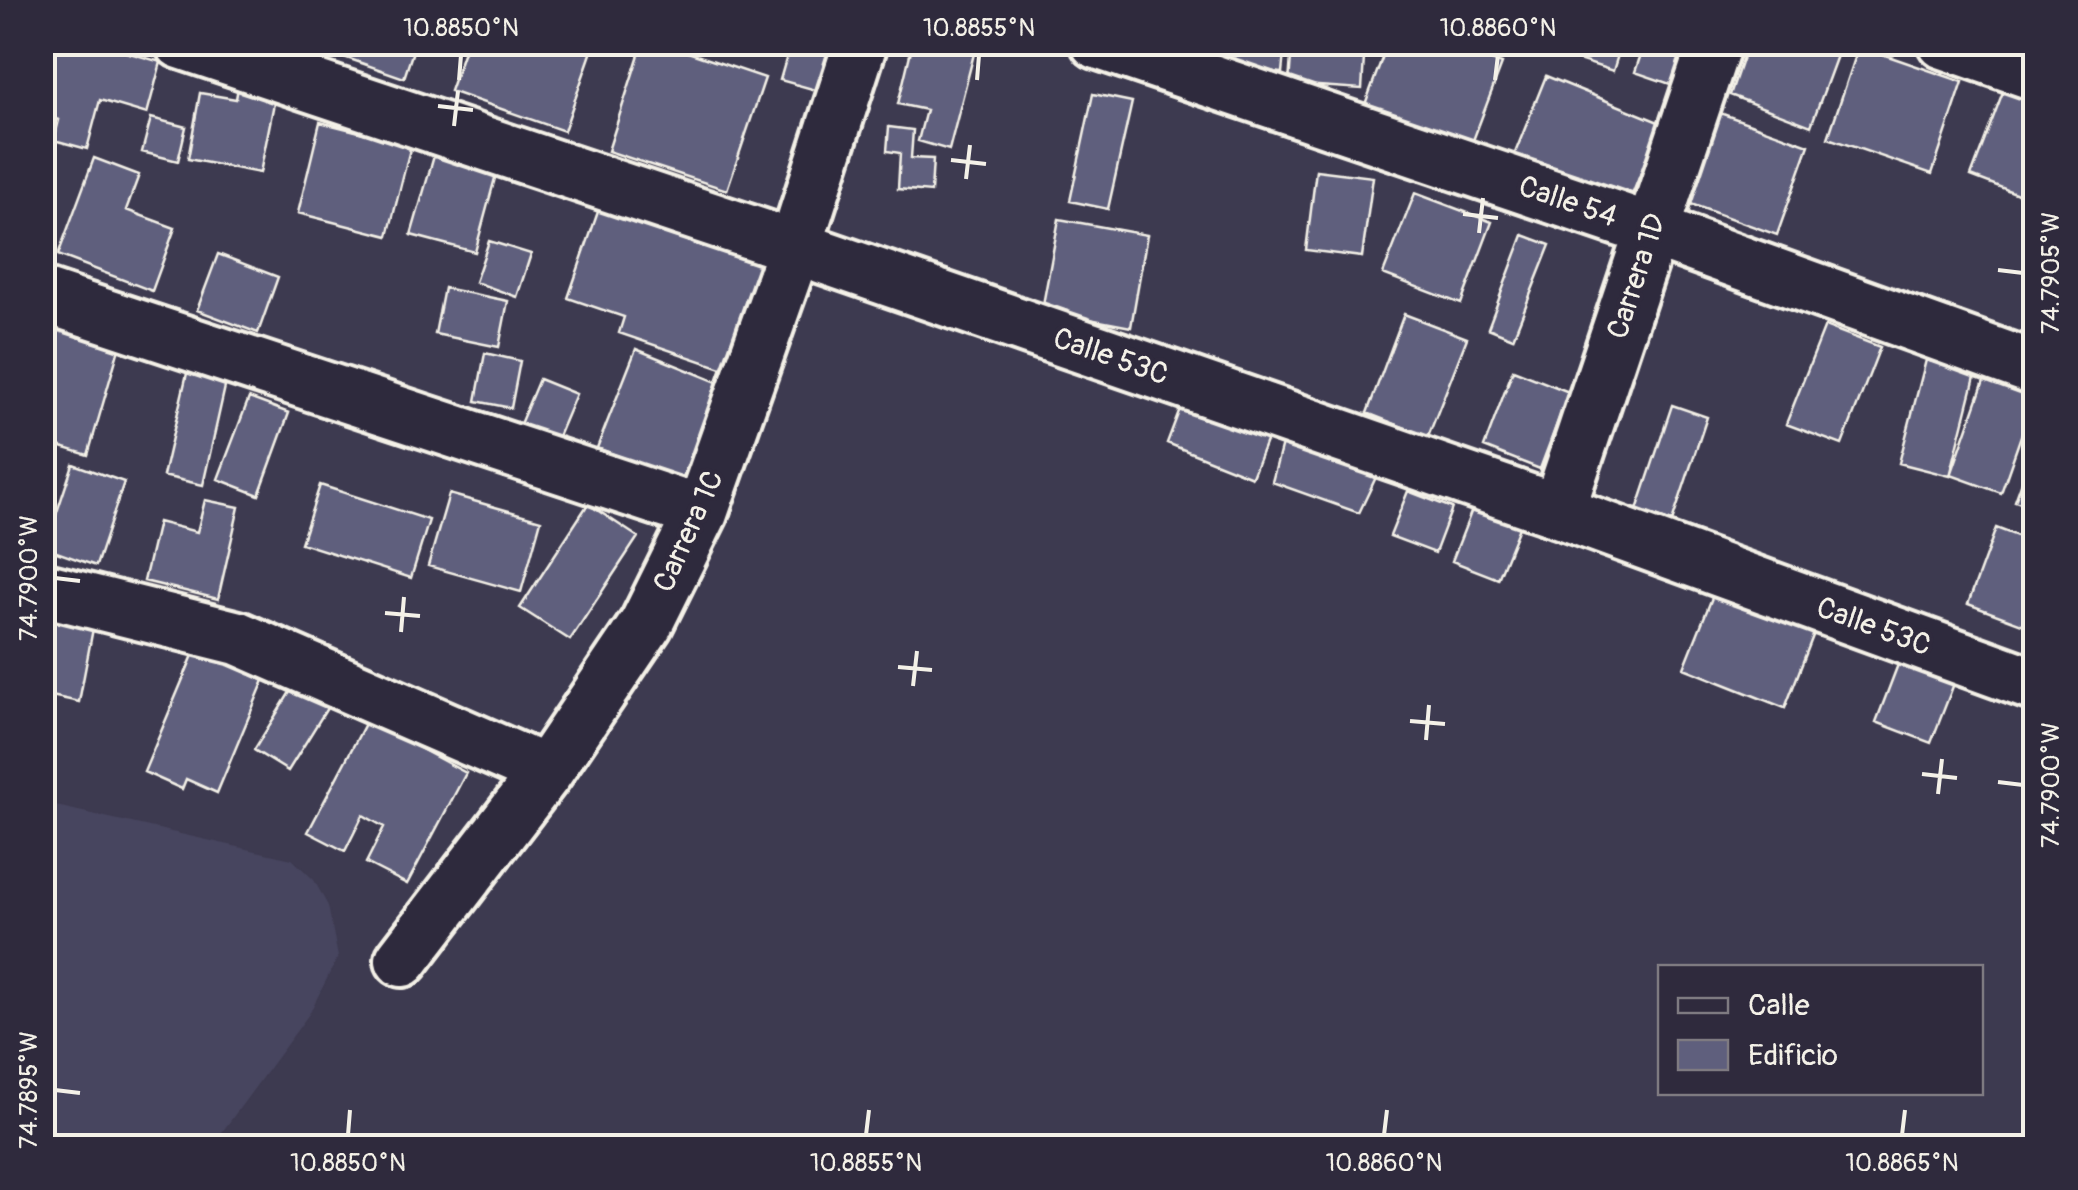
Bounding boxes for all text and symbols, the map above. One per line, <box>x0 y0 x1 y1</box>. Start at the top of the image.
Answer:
text: 10.8850°N <box>403 13 519 44</box>
text: 10.8855°N <box>923 13 1035 44</box>
text: 10.8860°N <box>1439 13 1557 44</box>
street label: Calle 54 <box>1514 167 1622 236</box>
street label: Carrera 1D <box>1599 209 1674 344</box>
text: 74.7905°W <box>2036 212 2067 334</box>
street label: Calle 53C <box>1048 320 1173 393</box>
street label: Carrera 1C <box>645 465 732 598</box>
text: 74.7900°W <box>14 515 45 641</box>
street label: Calle 53C <box>1811 589 1936 664</box>
text: 74.7900°W <box>2036 722 2067 848</box>
legend <box>1658 965 1983 1095</box>
text: Calle <box>1748 987 1810 1024</box>
text: 74.7895°W <box>14 1031 45 1149</box>
text: Edificio <box>1748 1037 1838 1074</box>
text: 10.8850°N <box>290 1148 406 1179</box>
text: 10.8855°N <box>810 1148 922 1179</box>
text: 10.8860°N <box>1325 1148 1443 1179</box>
text: 10.8865°N <box>1845 1148 1959 1179</box>

